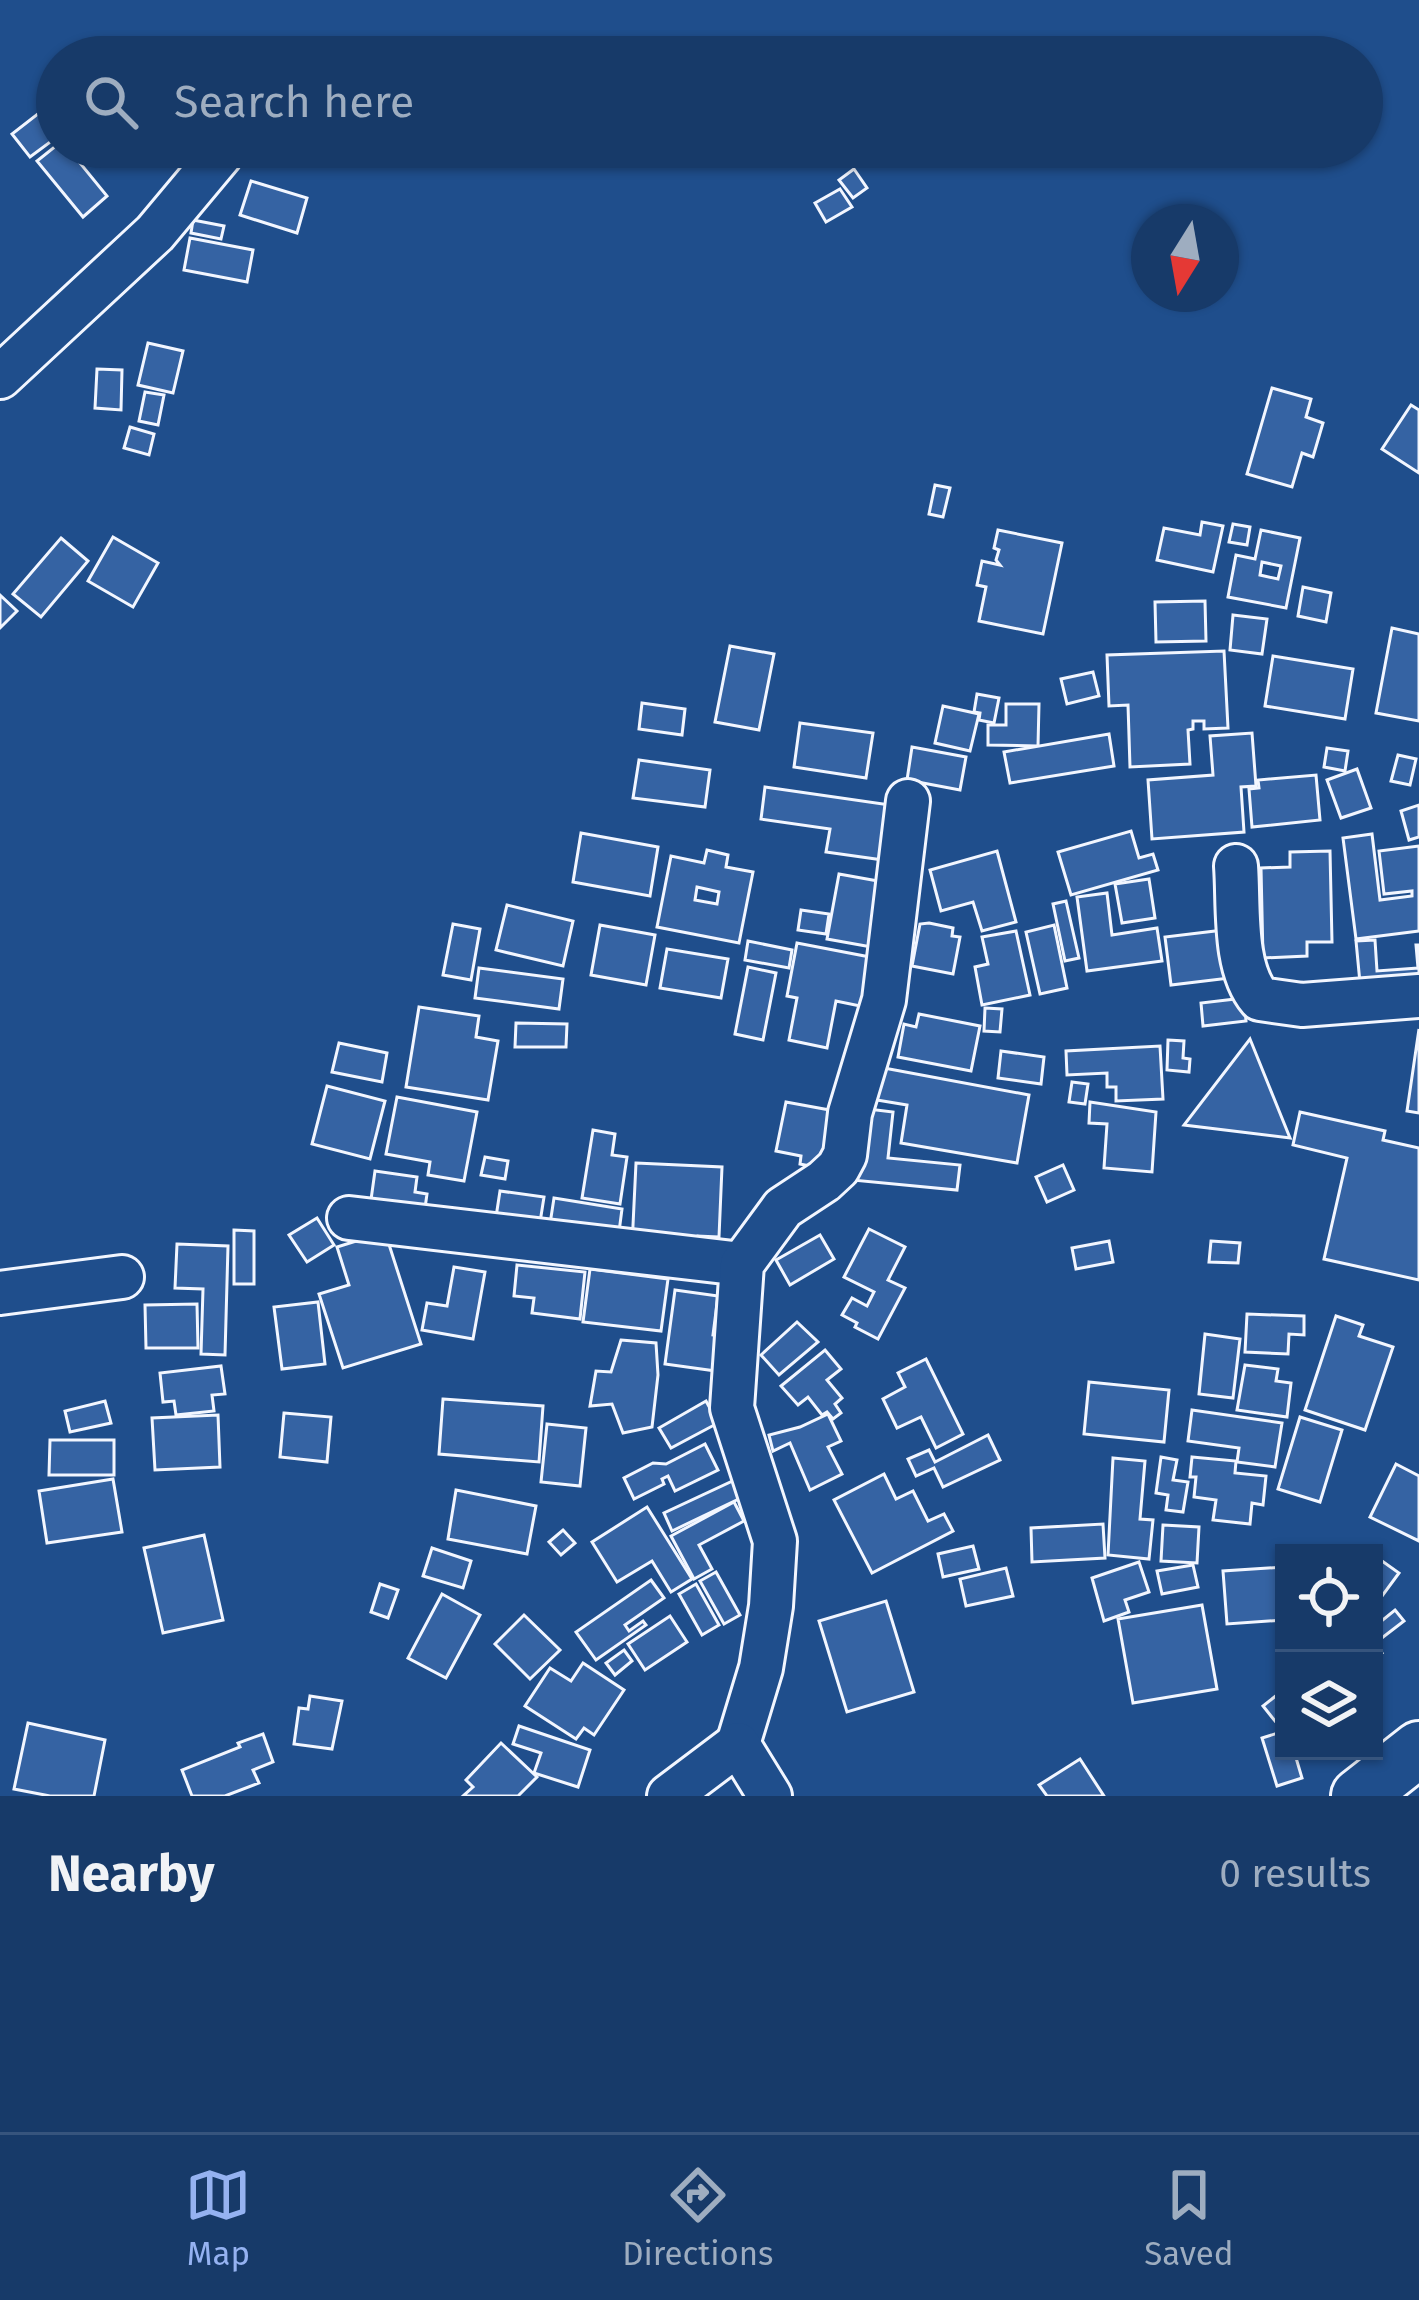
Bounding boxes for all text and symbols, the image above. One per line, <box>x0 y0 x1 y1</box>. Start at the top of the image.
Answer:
search box <box>36 36 1383 168</box>
icon: search <box>78 69 144 135</box>
text: Search here <box>174 75 414 129</box>
north arrow <box>1131 204 1239 312</box>
map controls <box>1275 1544 1383 1760</box>
button: locate <box>1275 1544 1383 1652</box>
button: layers <box>1275 1652 1383 1760</box>
text: Nearby <box>48 1843 214 1905</box>
text: 0 results <box>1219 1851 1371 1897</box>
tab: Map <box>185 2162 251 2274</box>
tab: Directions <box>622 2162 774 2274</box>
tab: Saved <box>1144 2162 1234 2274</box>

